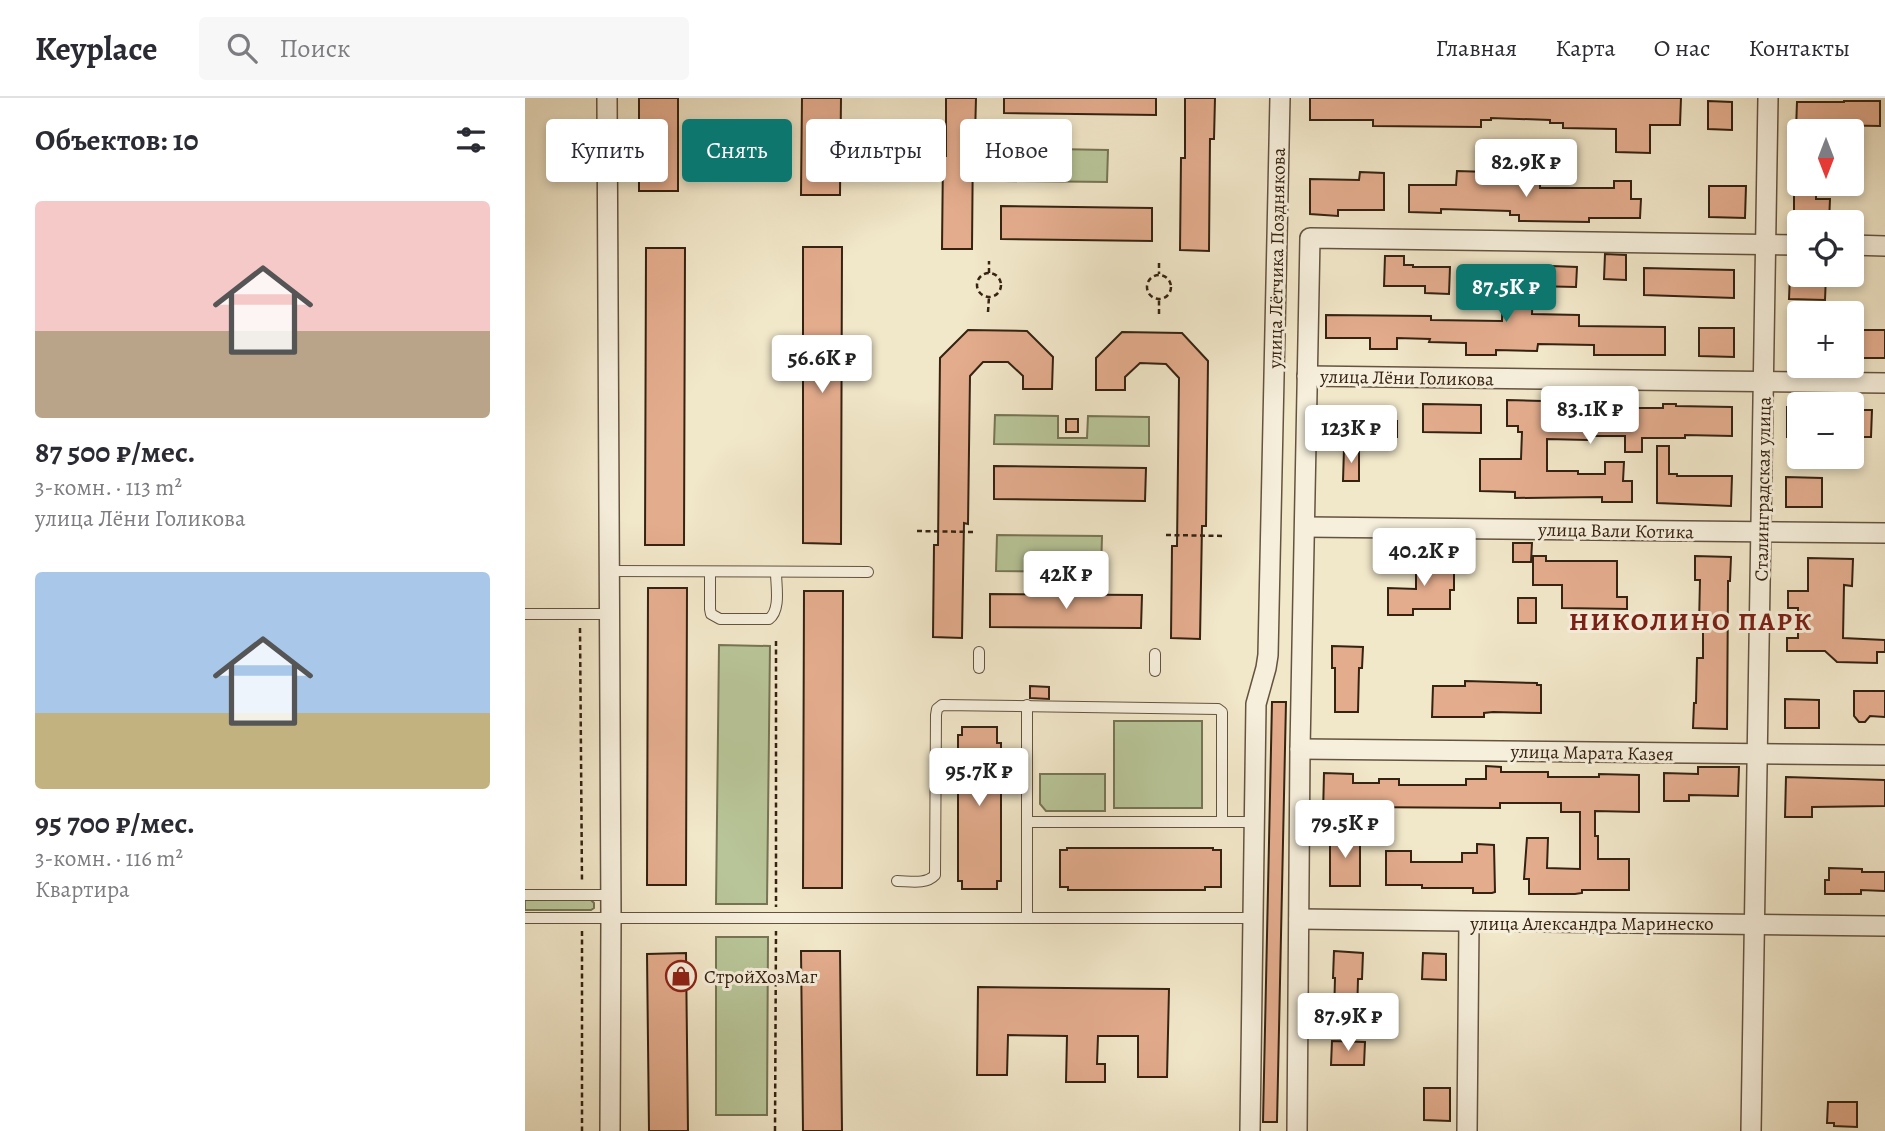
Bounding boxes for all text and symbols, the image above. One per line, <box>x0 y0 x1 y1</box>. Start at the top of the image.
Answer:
search box <box>199 17 689 80</box>
text: Keyplace <box>35 26 157 71</box>
icon: search <box>223 29 261 67</box>
text: Поиск <box>279 31 351 66</box>
text: Главная <box>1436 32 1517 64</box>
text: Карта <box>1555 32 1616 64</box>
text: О нас <box>1654 32 1710 64</box>
text: Контакты <box>1748 32 1850 64</box>
chip: Купить <box>546 119 668 182</box>
chip: Снять <box>682 119 792 182</box>
chip: Фильтры <box>806 119 946 182</box>
chip: Новое <box>960 119 1072 182</box>
north arrow <box>1787 119 1864 196</box>
map controls <box>1787 119 1864 469</box>
text: Объектов: 10 <box>35 120 198 160</box>
icon: filters <box>452 121 490 159</box>
pin: 82.9K ₽ <box>1461 140 1591 199</box>
text: 82.9K ₽ <box>1491 146 1561 177</box>
street label: улица Лётчика Позднякова <box>1262 147 1292 370</box>
button: locate <box>1787 210 1864 287</box>
icon: home <box>200 247 326 373</box>
pin: 87.5K ₽ <box>1441 264 1571 324</box>
text: 87.5K ₽ <box>1472 271 1540 302</box>
button: + <box>1787 301 1864 378</box>
pin: 56.6K ₽ <box>757 336 887 395</box>
text: 56.6K ₽ <box>788 342 856 373</box>
street label: улица Лёни Голикова <box>1319 363 1494 393</box>
pin: 83.1K ₽ <box>1525 386 1655 446</box>
button: − <box>1787 392 1864 469</box>
text: 83.1K ₽ <box>1557 393 1623 424</box>
street label: Сталинградская улица <box>1748 396 1778 582</box>
pin: 123K ₽ <box>1294 406 1408 465</box>
text: 123K ₽ <box>1321 412 1381 443</box>
text: 87 500 ₽/мес. <box>35 432 195 472</box>
text: 3-комн. · 113 m² <box>35 472 182 503</box>
text: улица Лёни Голикова <box>35 503 246 534</box>
street label: улица Вали Котика <box>1537 517 1694 545</box>
pin: 40.2K ₽ <box>1359 528 1489 588</box>
text: 40.2K ₽ <box>1389 535 1459 566</box>
pin: 42K ₽ <box>1017 552 1115 611</box>
text: 42K ₽ <box>1040 558 1092 589</box>
district label: НИКОЛИНО ПАРК <box>1569 604 1813 639</box>
icon: home <box>200 618 326 744</box>
street label: улица Марата Казея <box>1509 739 1674 767</box>
pin: 95.7K ₽ <box>914 748 1044 808</box>
text: 95.7K ₽ <box>945 755 1013 786</box>
pin: 79.5K ₽ <box>1280 800 1410 860</box>
text: 95 700 ₽/мес. <box>35 803 195 843</box>
text: 79.5K ₽ <box>1311 807 1379 838</box>
text: 3-комн. · 116 m² <box>35 843 183 874</box>
text: Квартира <box>35 874 130 905</box>
street label: улица Александра Маринеско <box>1469 911 1714 937</box>
shop icon: СтройХозМаг <box>664 959 698 993</box>
place label: СтройХозМаг <box>704 964 817 990</box>
pin: 87.9K ₽ <box>1283 993 1413 1053</box>
text: 87.9K ₽ <box>1314 1000 1382 1031</box>

